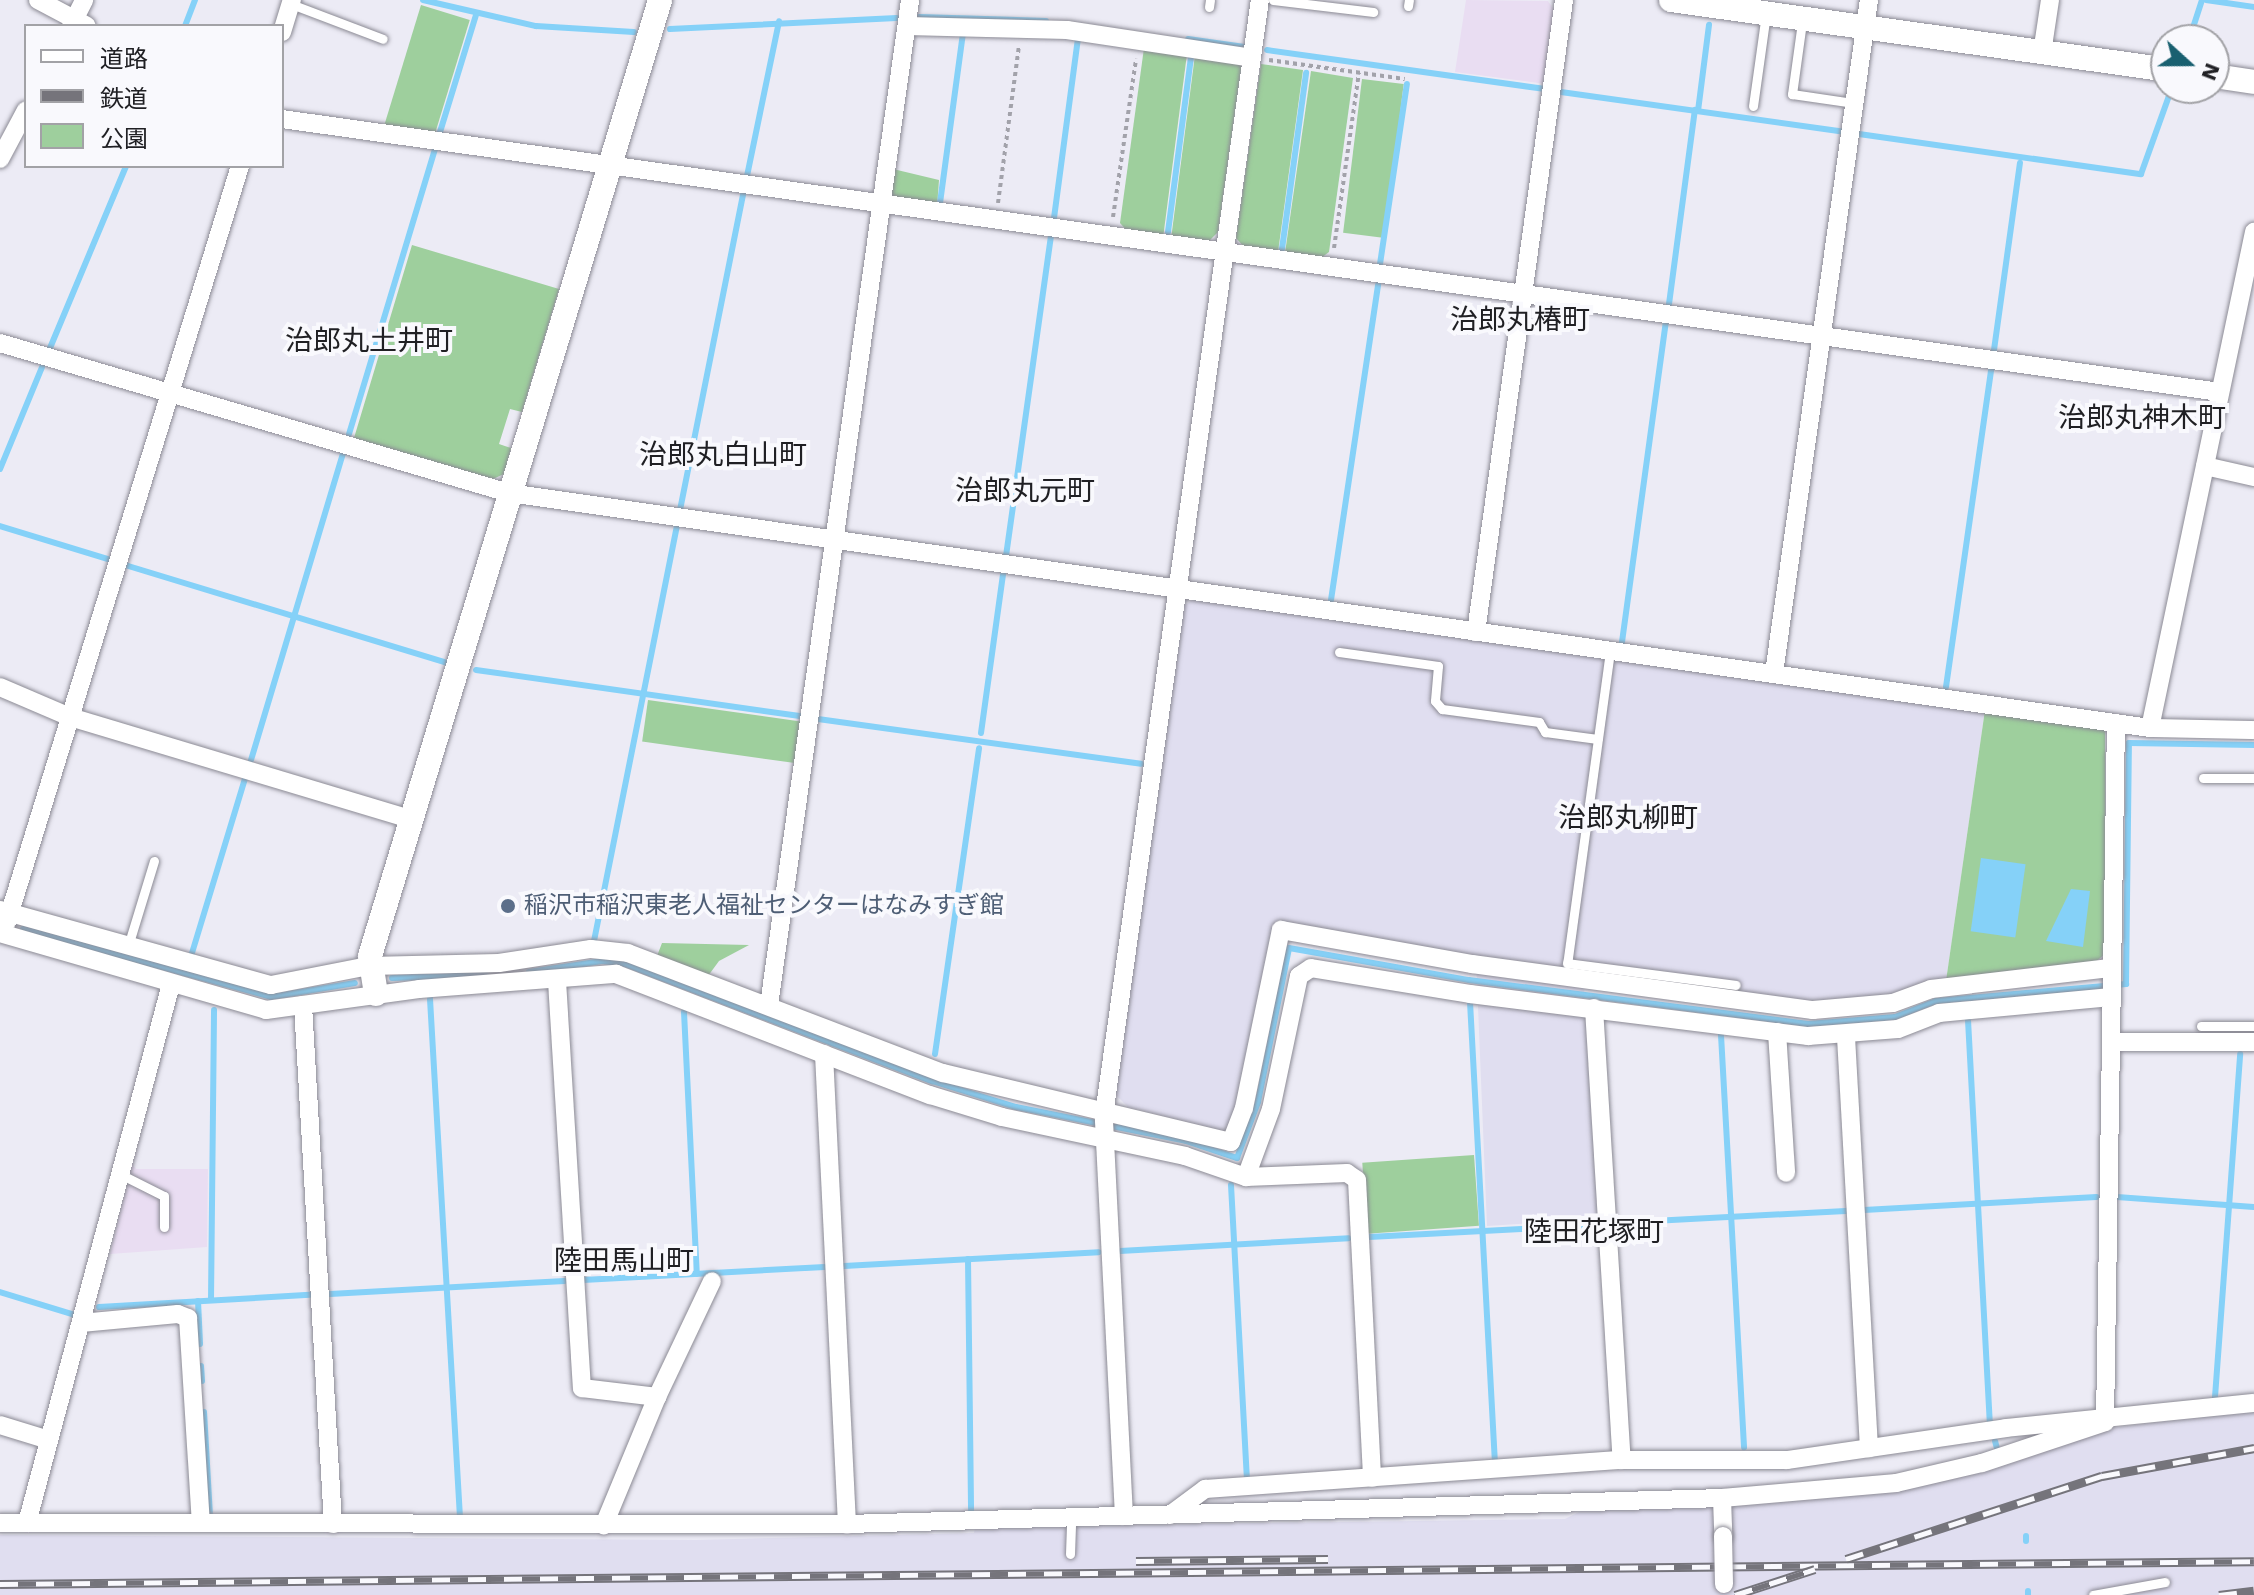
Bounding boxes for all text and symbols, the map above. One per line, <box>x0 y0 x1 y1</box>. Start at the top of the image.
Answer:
legend <box>24 24 284 168</box>
north arrow <box>2150 24 2230 104</box>
text: 道路 <box>100 45 148 73</box>
text: N <box>2196 60 2226 84</box>
text: 鉄道 <box>100 85 148 113</box>
text: 公園 <box>100 125 148 153</box>
district label: 治郎丸椿町 <box>1450 303 1590 337</box>
district label: 治郎丸土井町 <box>285 324 453 358</box>
district label: 治郎丸神木町 <box>2058 401 2226 435</box>
district label: 治郎丸白山町 <box>639 438 807 472</box>
district label: 治郎丸元町 <box>955 474 1095 508</box>
district label: 治郎丸柳町 <box>1558 801 1698 835</box>
place label: 稲沢市稲沢東老人福祉センターはなみすぎ館 <box>524 892 1004 920</box>
marker: 稲沢市稲沢東老人福祉センターはなみすぎ館 <box>499 897 517 915</box>
district label: 陸田花塚町 <box>1524 1215 1664 1249</box>
district label: 陸田馬山町 <box>554 1244 694 1278</box>

